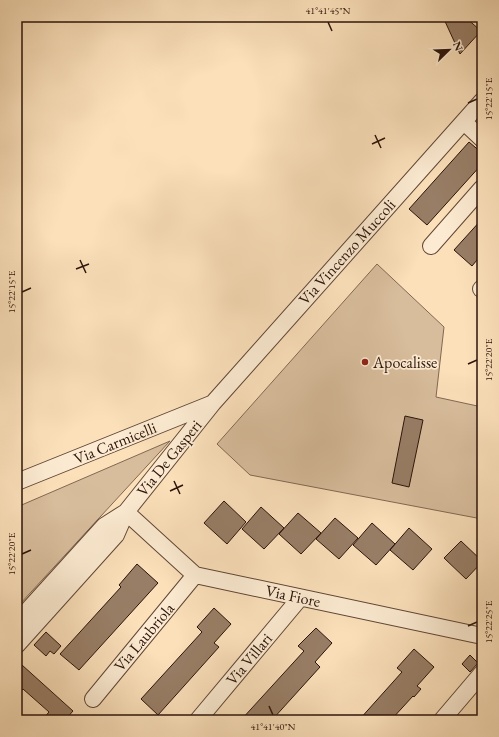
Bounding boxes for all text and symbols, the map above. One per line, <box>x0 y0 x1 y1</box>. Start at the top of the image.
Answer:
text: 41°41'45"N <box>306 4 351 17</box>
north arrow <box>429 30 469 70</box>
text: N <box>450 39 466 53</box>
text: 15°22'15"E <box>482 77 495 120</box>
street label: Via Vincenzo Muccoli <box>294 195 400 309</box>
text: 15°22'15"E <box>5 270 18 313</box>
text: 15°22'20"E <box>482 338 495 381</box>
place label: Apocalisse <box>372 352 437 373</box>
marker: Apocalisse <box>360 357 370 367</box>
street label: Via De Gasperi <box>132 415 206 501</box>
street label: Via Carmicelli <box>71 417 160 469</box>
text: 15°22'20"E <box>5 532 18 575</box>
street label: Via Fiore <box>264 580 322 612</box>
street label: Via Laubriola <box>109 598 179 676</box>
text: 15°22'25"E <box>482 600 495 643</box>
street label: Via Villari <box>221 629 277 689</box>
text: 41°41'40"N <box>251 720 296 733</box>

